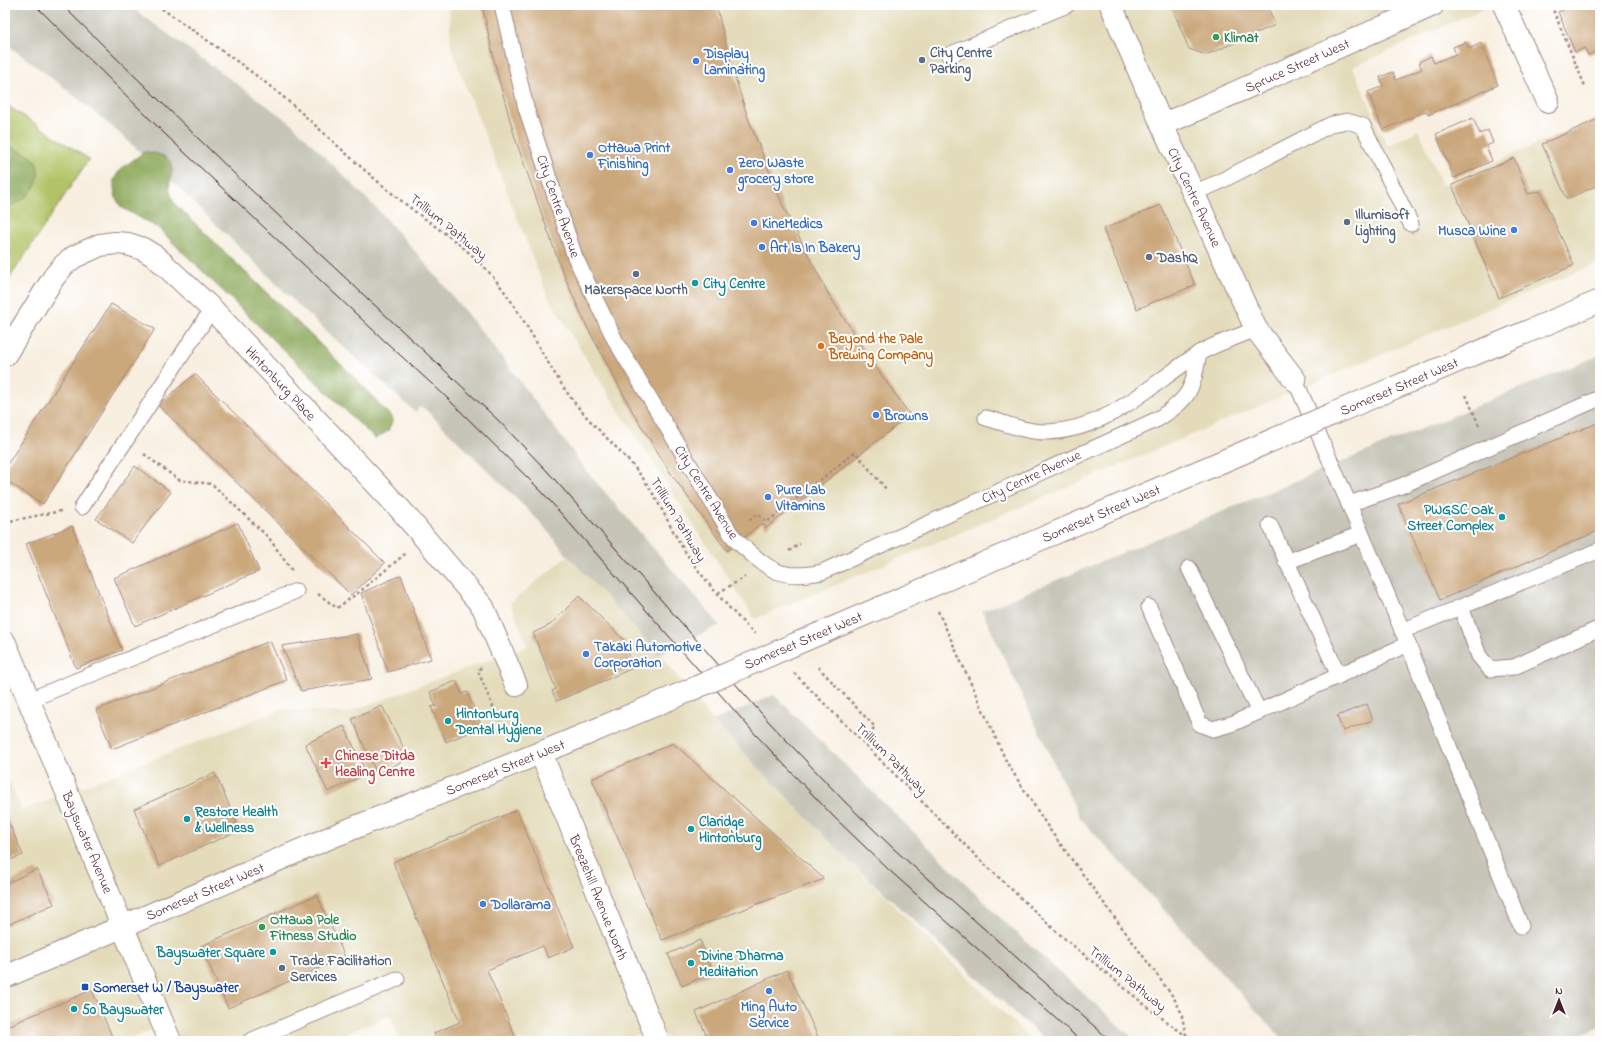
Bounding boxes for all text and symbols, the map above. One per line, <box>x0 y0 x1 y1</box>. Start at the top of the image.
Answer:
place label: Klimat <box>1224 28 1259 49</box>
marker: Klimat <box>1211 32 1221 42</box>
street label: Spruce Street West <box>1242 34 1354 99</box>
place label: City Centre Parking <box>930 43 993 82</box>
place label: Display Laminating <box>703 44 766 83</box>
marker: City Centre Parking <box>917 55 927 65</box>
marker: Display Laminating <box>691 56 701 66</box>
place label: Ottawa Print Finishing <box>597 138 670 177</box>
street label: City Centre Avenue <box>1160 144 1226 252</box>
marker: Ottawa Print Finishing <box>585 150 595 160</box>
street label: City Centre Avenue <box>529 152 585 262</box>
place label: Zero Waste grocery store <box>737 153 814 192</box>
marker: Zero Waste grocery store <box>725 165 735 175</box>
street label: Trillium Pathway <box>404 189 492 266</box>
place label: Illumisoft Lighting <box>1355 205 1410 244</box>
place label: KineMedics <box>762 214 823 235</box>
marker: Illumisoft Lighting <box>1342 217 1352 227</box>
marker: KineMedics <box>749 218 759 228</box>
place label: Musca Wine <box>1438 221 1507 242</box>
marker: Musca Wine <box>1509 225 1519 235</box>
place label: Art Is In Bakery <box>770 238 861 261</box>
marker: Art Is In Bakery <box>757 242 767 252</box>
place label: DashQ <box>1156 248 1199 269</box>
marker: DashQ <box>1144 252 1154 262</box>
marker: Makerspace North <box>631 269 641 279</box>
place label: City Centre <box>703 274 766 297</box>
marker: City Centre <box>690 278 700 288</box>
place label: Makerspace North <box>584 280 688 301</box>
place label: Beyond the Pale Brewing Company <box>828 329 933 368</box>
marker: Beyond the Pale Brewing Company <box>816 341 826 351</box>
street label: Hintonburg Place <box>239 342 321 427</box>
street label: Somerset Street West <box>1337 353 1462 422</box>
place label: Browns <box>883 406 928 427</box>
marker: Browns <box>871 410 881 420</box>
street label: City Centre Avenue <box>667 442 744 545</box>
street label: City Centre Avenue <box>978 445 1086 511</box>
street label: Trillium Pathway <box>643 474 711 567</box>
place label: Pure Lab Vitamins <box>775 480 826 517</box>
street label: Somerset Street West <box>1039 480 1164 549</box>
marker: Pure Lab Vitamins <box>763 492 773 502</box>
place label: PWGSC Oak Street Complex <box>1407 500 1495 537</box>
marker: PWGSC Oak Street Complex <box>1497 512 1507 522</box>
street label: Somerset Street West <box>741 607 866 676</box>
place label: Takaki Automotive Corporation <box>594 637 702 674</box>
marker: Takaki Automotive Corporation <box>581 649 591 659</box>
place label: Hintonburg Dental Hygiene <box>455 704 542 743</box>
marker: Hintonburg Dental Hygiene <box>443 716 453 726</box>
street label: Trillium Pathway <box>849 718 932 801</box>
street label: Somerset Street West <box>443 735 569 802</box>
place label: Chinese Ditda Healing Centre <box>335 746 415 785</box>
marker: Chinese Ditda Healing Centre <box>320 757 332 769</box>
street label: Bayswater Avenue <box>54 787 118 898</box>
place label: Restore Health & Wellness <box>194 802 278 839</box>
place label: Claridge Hintonburg <box>699 812 762 851</box>
marker: Restore Health & Wellness <box>182 814 192 824</box>
marker: Claridge Hintonburg <box>686 824 696 834</box>
street label: Breezehill Avenue North <box>562 831 632 963</box>
street label: Somerset Street West <box>143 858 268 927</box>
place label: Dollarama <box>490 895 551 916</box>
marker: Dollarama <box>478 899 488 909</box>
place label: Ottawa Pole Fitness Studio <box>269 910 357 947</box>
marker: Ottawa Pole Fitness Studio <box>257 922 267 932</box>
street label: Trillium Pathway <box>1083 941 1171 1018</box>
place label: Bayswater Square <box>156 943 266 966</box>
place label: Divine Dharma Meditation <box>698 946 784 983</box>
marker: Bayswater Square <box>268 947 278 957</box>
place label: Trade Facilitation Services <box>290 951 392 988</box>
marker: Divine Dharma Meditation <box>686 958 696 968</box>
marker: Trade Facilitation Services <box>277 963 287 973</box>
place label: Somerset W / Bayswater <box>93 978 239 1001</box>
north arrow <box>1539 980 1579 1020</box>
marker: Somerset W / Bayswater <box>80 982 90 992</box>
text: N <box>1555 983 1563 999</box>
marker: Ming Auto Service <box>764 986 774 996</box>
place label: Ming Auto Service <box>741 997 797 1034</box>
place label: 50 Bayswater <box>82 1000 164 1023</box>
marker: 50 Bayswater <box>69 1004 79 1014</box>

